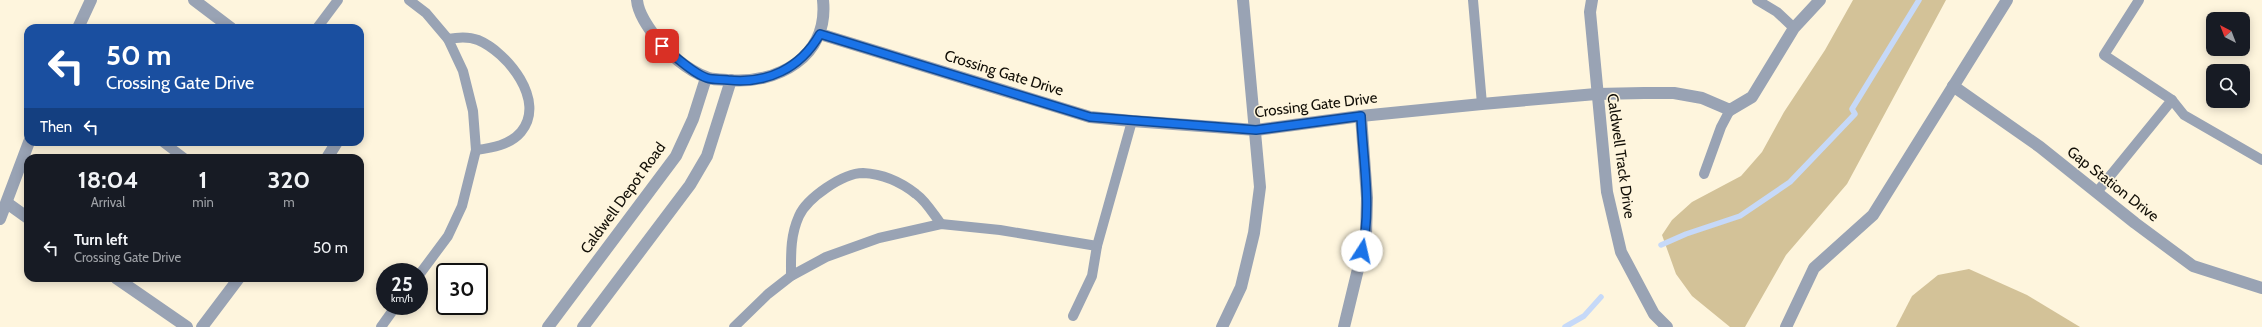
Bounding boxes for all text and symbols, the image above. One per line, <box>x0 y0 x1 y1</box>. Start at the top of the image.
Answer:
north arrow <box>2206 12 2250 56</box>
map controls <box>2206 12 2250 108</box>
pin <box>645 29 679 63</box>
icon: arrive <box>651 35 673 57</box>
text: 50 m <box>106 38 171 72</box>
icon: left <box>40 40 92 92</box>
street label: Crossing Gate Drive <box>942 46 1066 100</box>
button: search <box>2206 64 2250 108</box>
text: Crossing Gate Drive <box>106 72 254 94</box>
street label: Crossing Gate Drive <box>1254 88 1379 121</box>
street label: Caldwell Track Drive <box>1603 92 1639 220</box>
icon: left <box>80 116 102 138</box>
text: Then <box>40 118 72 136</box>
street label: Caldwell Depot Road <box>577 139 669 257</box>
street label: Gap Station Drive <box>2064 143 2163 226</box>
text: 18:04 <box>78 165 138 194</box>
text: 1 <box>199 165 207 194</box>
text: 320 <box>268 165 310 194</box>
text: Arrival <box>91 194 125 210</box>
text: min <box>192 194 214 210</box>
text: m <box>283 194 295 210</box>
position arrow <box>1341 230 1383 272</box>
text: Turn left <box>74 231 128 249</box>
icon: left <box>40 237 62 259</box>
text: 50 m <box>313 239 348 257</box>
text: Crossing Gate Drive <box>74 249 181 265</box>
speed limit sign: 30 <box>436 263 488 315</box>
text: 25 <box>391 272 413 296</box>
text: km/h <box>391 292 413 305</box>

